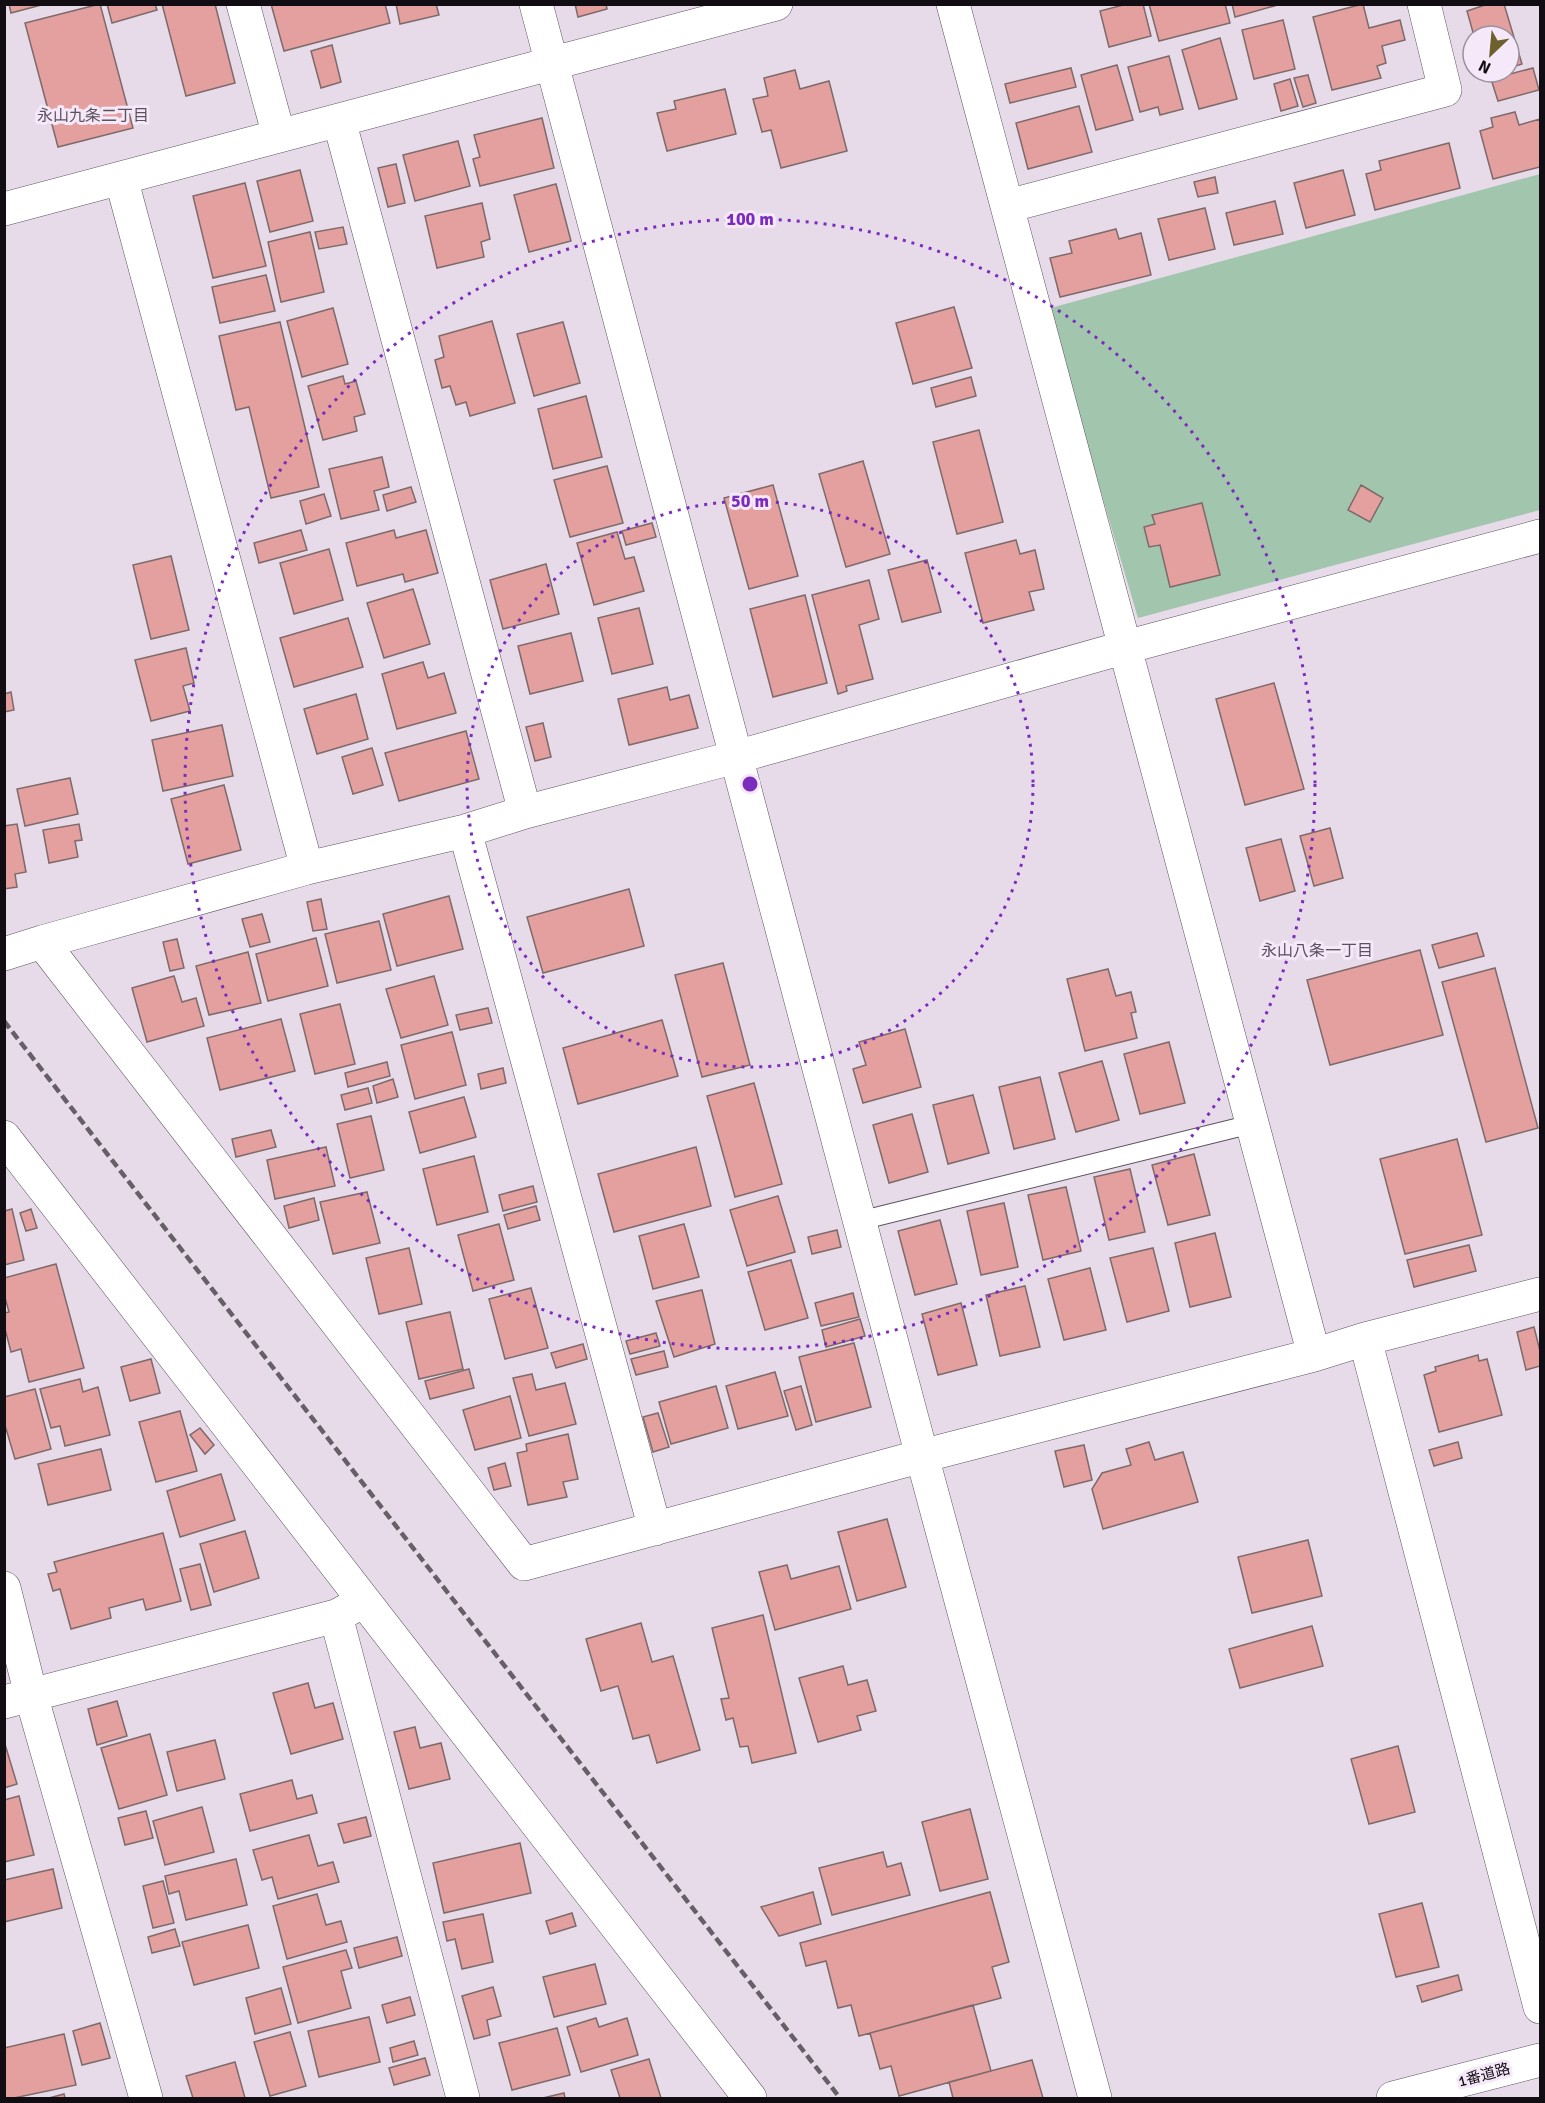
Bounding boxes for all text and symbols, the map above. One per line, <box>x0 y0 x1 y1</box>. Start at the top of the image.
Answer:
north arrow <box>1461 24 1521 84</box>
text: N <box>1475 55 1494 78</box>
district label: 永山九条二丁目 <box>37 106 149 126</box>
text: 100 m <box>726 208 774 230</box>
text: 50 m <box>731 490 769 512</box>
centre of rings <box>740 774 760 794</box>
district label: 永山八条一丁目 <box>1261 941 1373 961</box>
street label: 1番道路 <box>1456 2059 1512 2091</box>

